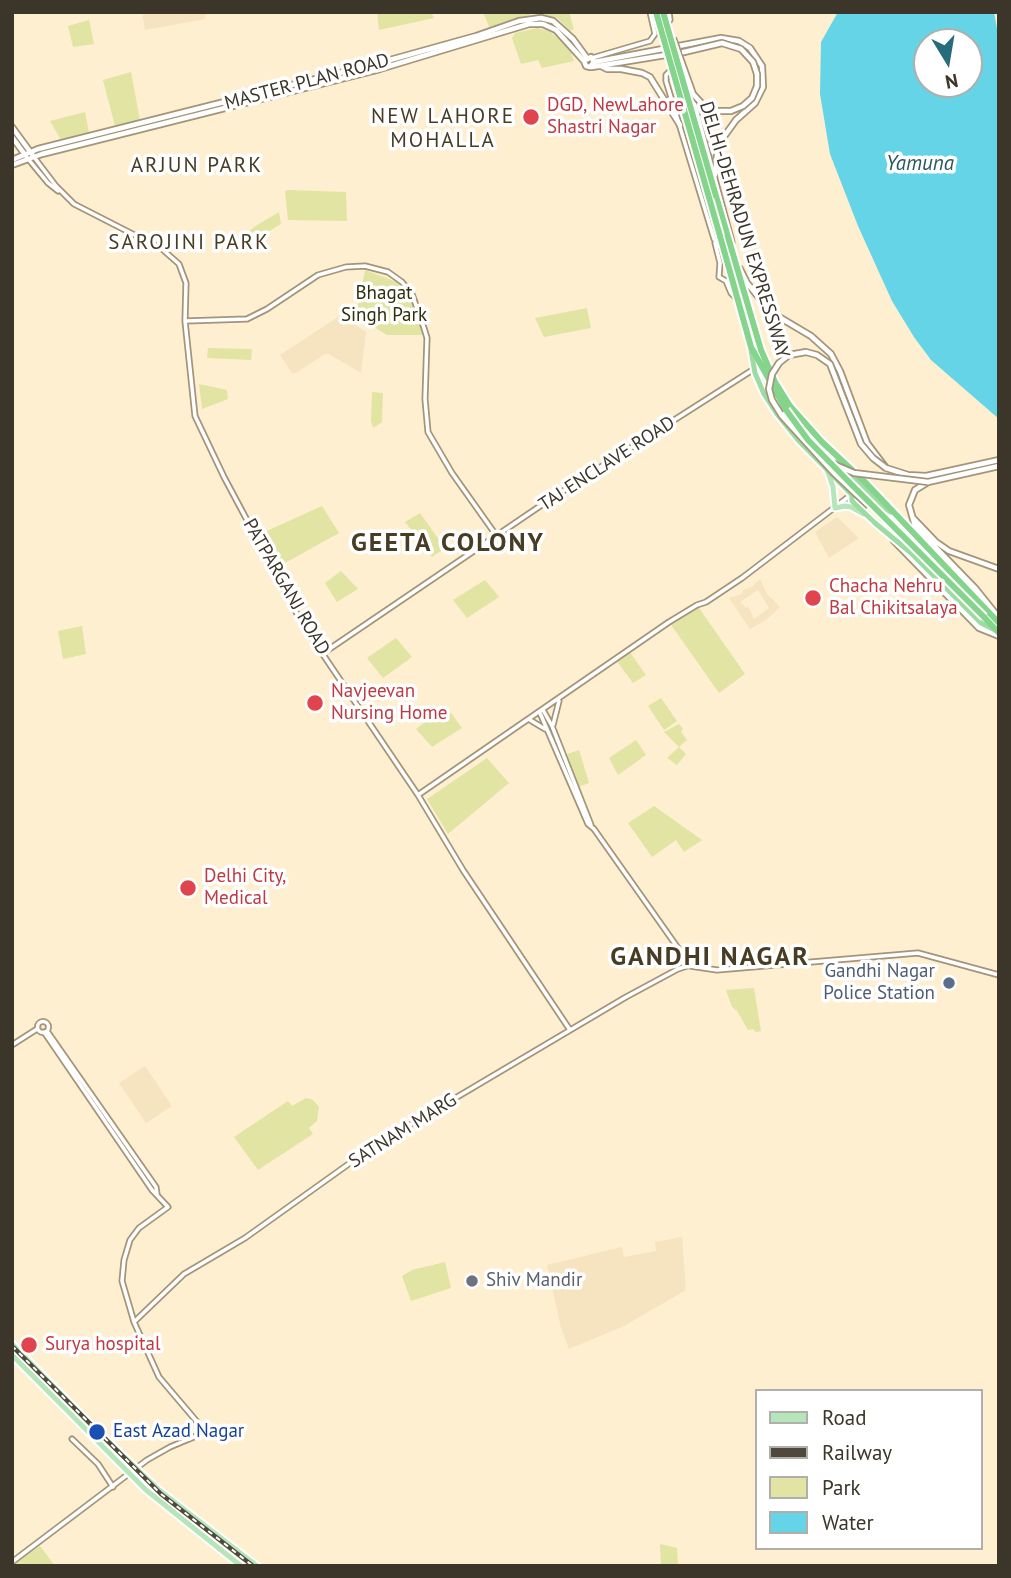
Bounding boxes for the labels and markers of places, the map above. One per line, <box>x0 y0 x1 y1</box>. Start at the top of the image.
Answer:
place label: DGD, NewLahore Shastri Nagar <box>547 95 684 139</box>
marker: DGD, NewLahore Shastri Nagar <box>521 107 541 127</box>
place label: Chacha Nehru Bal Chikitsalaya <box>829 576 958 620</box>
marker: Chacha Nehru Bal Chikitsalaya <box>803 588 823 608</box>
place label: Navjeevan Nursing Home <box>331 681 447 725</box>
marker: Navjeevan Nursing Home <box>305 693 325 713</box>
place label: Delhi City, Medical <box>204 866 286 910</box>
marker: Delhi City, Medical <box>178 878 198 898</box>
place label: Gandhi Nagar Police Station <box>823 961 935 1005</box>
marker: Gandhi Nagar Police Station <box>941 975 957 991</box>
place label: Shiv Mandir <box>486 1270 582 1292</box>
marker: Shiv Mandir <box>464 1273 480 1289</box>
place label: Surya hospital <box>45 1334 161 1356</box>
marker: Surya hospital <box>19 1335 39 1355</box>
place label: East Azad Nagar <box>113 1421 244 1443</box>
marker: East Azad Nagar <box>87 1422 107 1442</box>

